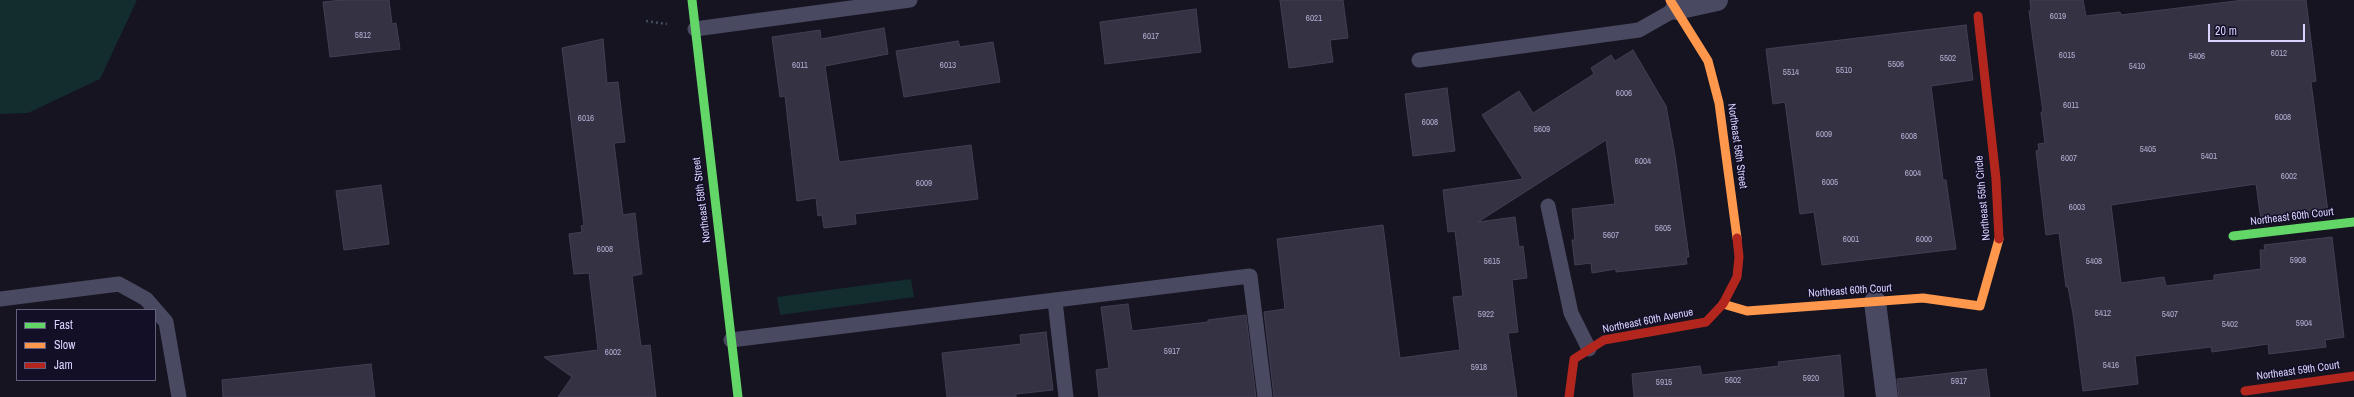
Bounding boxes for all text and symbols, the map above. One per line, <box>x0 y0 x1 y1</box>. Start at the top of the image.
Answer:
house number: 6019 <box>2050 12 2066 22</box>
house number: 6021 <box>1306 14 1322 24</box>
scale bar <box>2210 16 2307 42</box>
text: 20 m <box>2215 23 2237 39</box>
house number: 5812 <box>355 31 371 41</box>
house number: 6017 <box>1143 32 1159 42</box>
house number: 6012 <box>2271 49 2287 59</box>
house number: 6015 <box>2059 51 2075 61</box>
house number: 5406 <box>2189 52 2205 62</box>
house number: 5502 <box>1940 54 1956 64</box>
house number: 5506 <box>1888 60 1904 70</box>
house number: 6011 <box>792 61 808 71</box>
house number: 6013 <box>940 61 956 71</box>
house number: 5410 <box>2129 62 2145 72</box>
house number: 5510 <box>1836 66 1852 76</box>
house number: 5514 <box>1783 68 1799 78</box>
house number: 6006 <box>1616 89 1632 99</box>
house number: 6011 <box>2063 101 2079 111</box>
street label: Northeast 56th Street <box>1724 103 1750 189</box>
house number: 6008 <box>2275 113 2291 123</box>
house number: 6016 <box>578 114 594 124</box>
house number: 6008 <box>1422 118 1438 128</box>
house number: 5609 <box>1534 125 1550 135</box>
house number: 6009 <box>1816 130 1832 140</box>
house number: 6008 <box>1901 132 1917 142</box>
house number: 5405 <box>2140 145 2156 155</box>
house number: 5401 <box>2201 152 2217 162</box>
house number: 6007 <box>2061 154 2077 164</box>
street label: Northeast 55th Circle <box>1973 155 1993 241</box>
street label: Northeast 58th Street <box>690 157 714 243</box>
house number: 6004 <box>1635 157 1651 167</box>
house number: 6004 <box>1905 169 1921 179</box>
house number: 6002 <box>2281 172 2297 182</box>
house number: 6005 <box>1822 178 1838 188</box>
house number: 6009 <box>916 179 932 189</box>
house number: 6003 <box>2069 203 2085 213</box>
street label: Northeast 60th Court <box>2250 205 2334 229</box>
house number: 5605 <box>1655 224 1671 234</box>
house number: 5607 <box>1603 231 1619 241</box>
house number: 6001 <box>1843 235 1859 245</box>
house number: 6000 <box>1916 235 1932 245</box>
house number: 6008 <box>597 245 613 255</box>
house number: 5908 <box>2290 256 2306 266</box>
house number: 5615 <box>1484 257 1500 267</box>
house number: 5408 <box>2086 257 2102 267</box>
street label: Northeast 60th Court <box>1808 281 1892 301</box>
street label: Northeast 60th Avenue <box>1602 306 1694 336</box>
legend <box>16 309 156 381</box>
house number: 5412 <box>2095 309 2111 319</box>
house number: 5922 <box>1478 310 1494 320</box>
house number: 5407 <box>2162 310 2178 320</box>
text: Fast <box>54 317 73 333</box>
house number: 5904 <box>2296 319 2312 329</box>
house number: 5402 <box>2222 320 2238 330</box>
text: Slow <box>54 337 75 353</box>
house number: 5917 <box>1164 347 1180 357</box>
house number: 6002 <box>605 348 621 358</box>
text: Jam <box>54 357 73 373</box>
street label: Northeast 59th Court <box>2256 359 2340 383</box>
house number: 5416 <box>2103 361 2119 371</box>
house number: 5918 <box>1471 363 1487 373</box>
house number: 5920 <box>1803 374 1819 384</box>
house number: 5602 <box>1725 376 1741 386</box>
house number: 5917 <box>1951 377 1967 387</box>
house number: 5915 <box>1656 378 1672 388</box>

